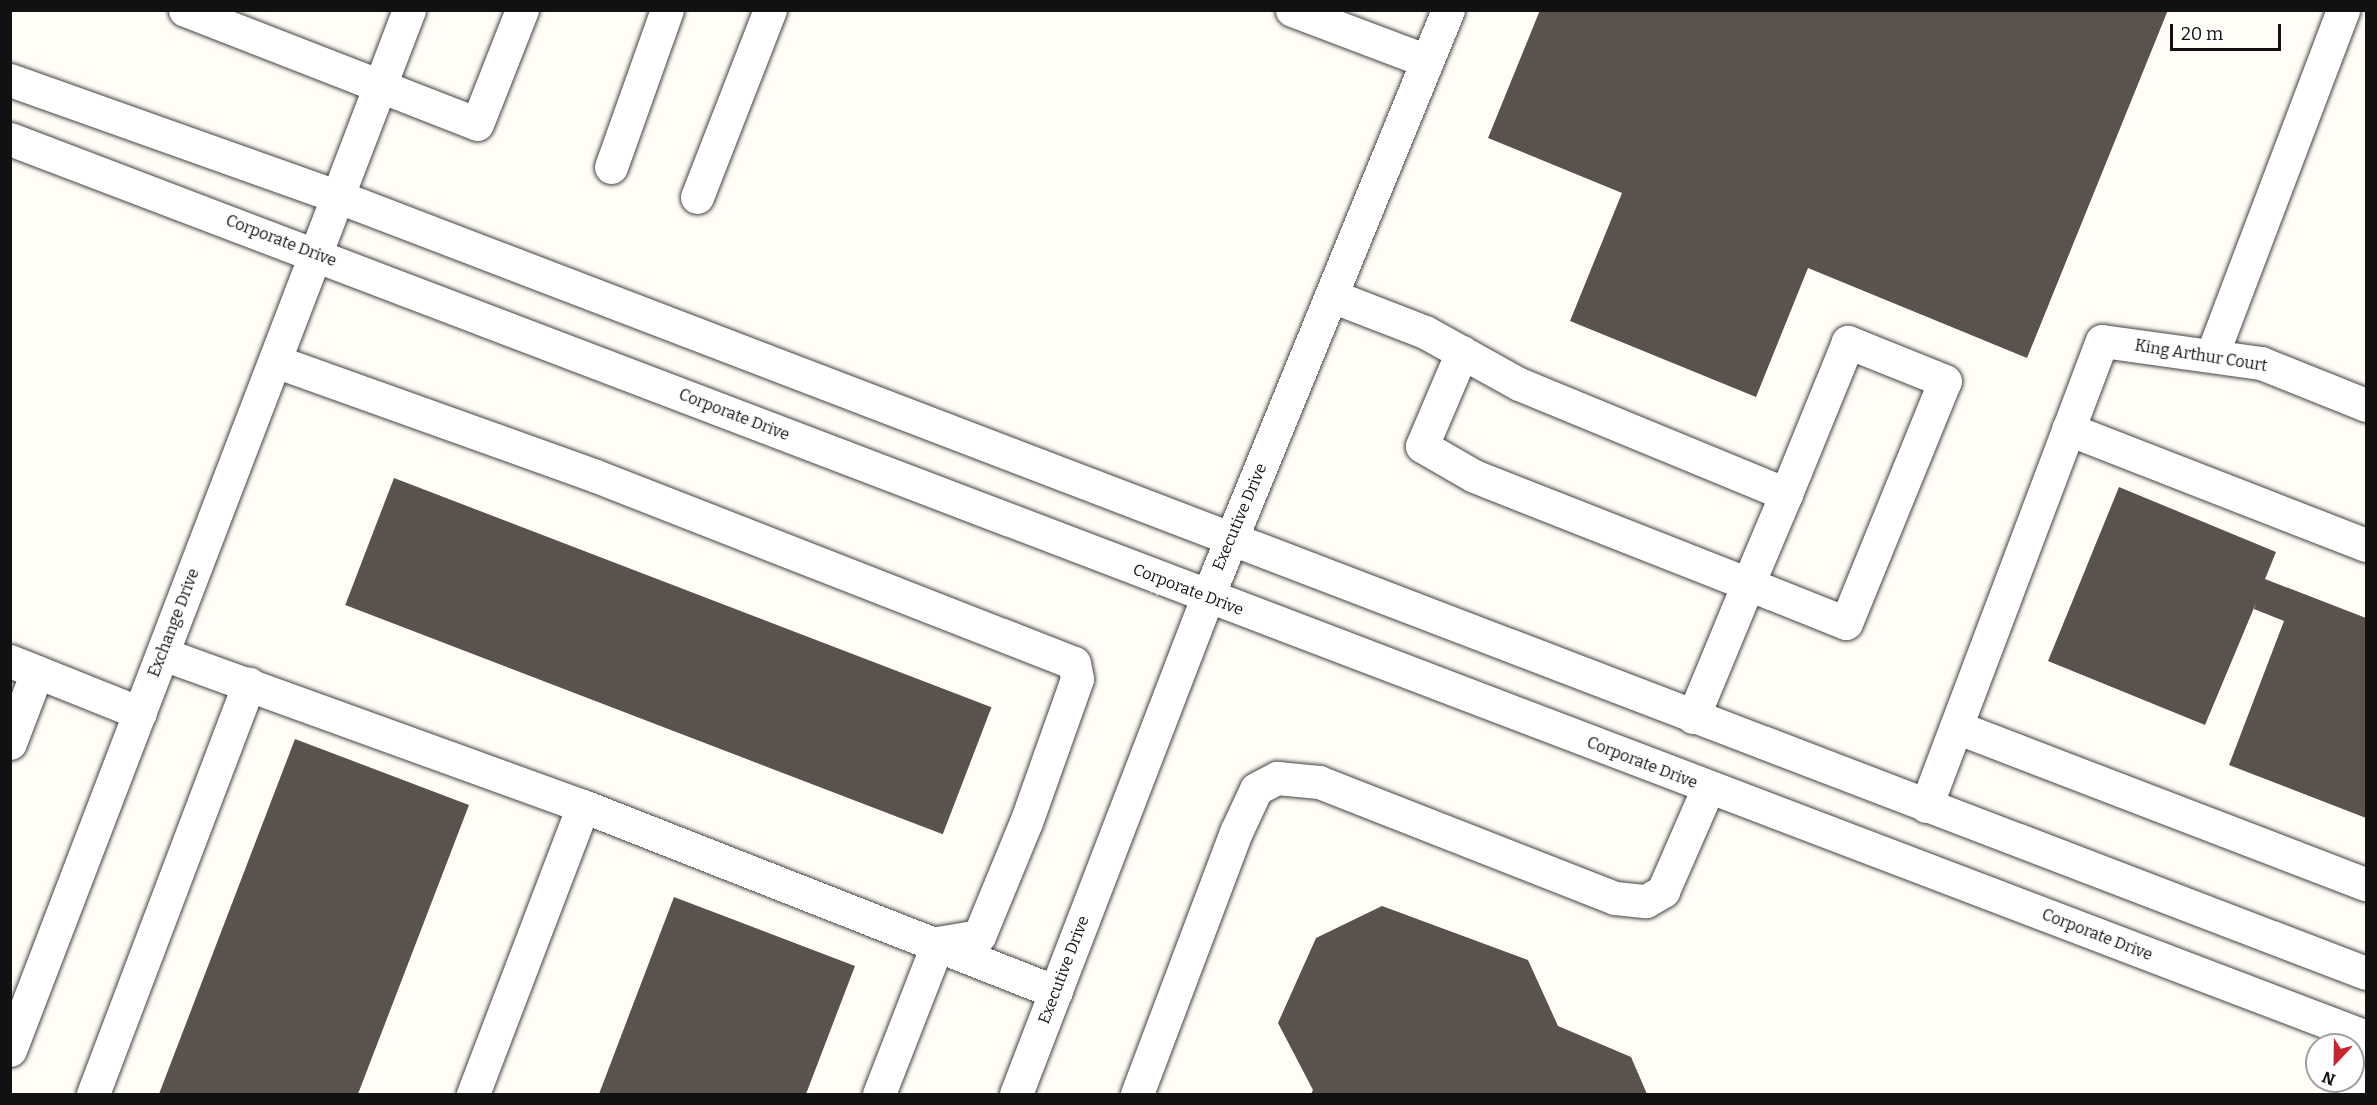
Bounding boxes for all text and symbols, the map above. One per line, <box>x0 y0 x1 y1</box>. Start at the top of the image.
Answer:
scale bar <box>2173 12 2284 50</box>
text: 20 m <box>2181 23 2223 45</box>
street label: Corporate Drive <box>223 211 339 271</box>
street label: King Arthur Court <box>2133 336 2269 376</box>
street label: Corporate Drive <box>676 385 792 445</box>
street label: Executive Drive <box>1209 461 1271 573</box>
street label: Corporate Drive <box>1130 560 1246 620</box>
street label: Exchange Drive <box>144 566 204 680</box>
street label: Corporate Drive <box>1584 733 1700 793</box>
street label: Corporate Drive <box>2039 905 2155 965</box>
street label: Executive Drive <box>1035 913 1093 1027</box>
north arrow <box>2305 1033 2365 1093</box>
text: N <box>2320 1067 2338 1089</box>

